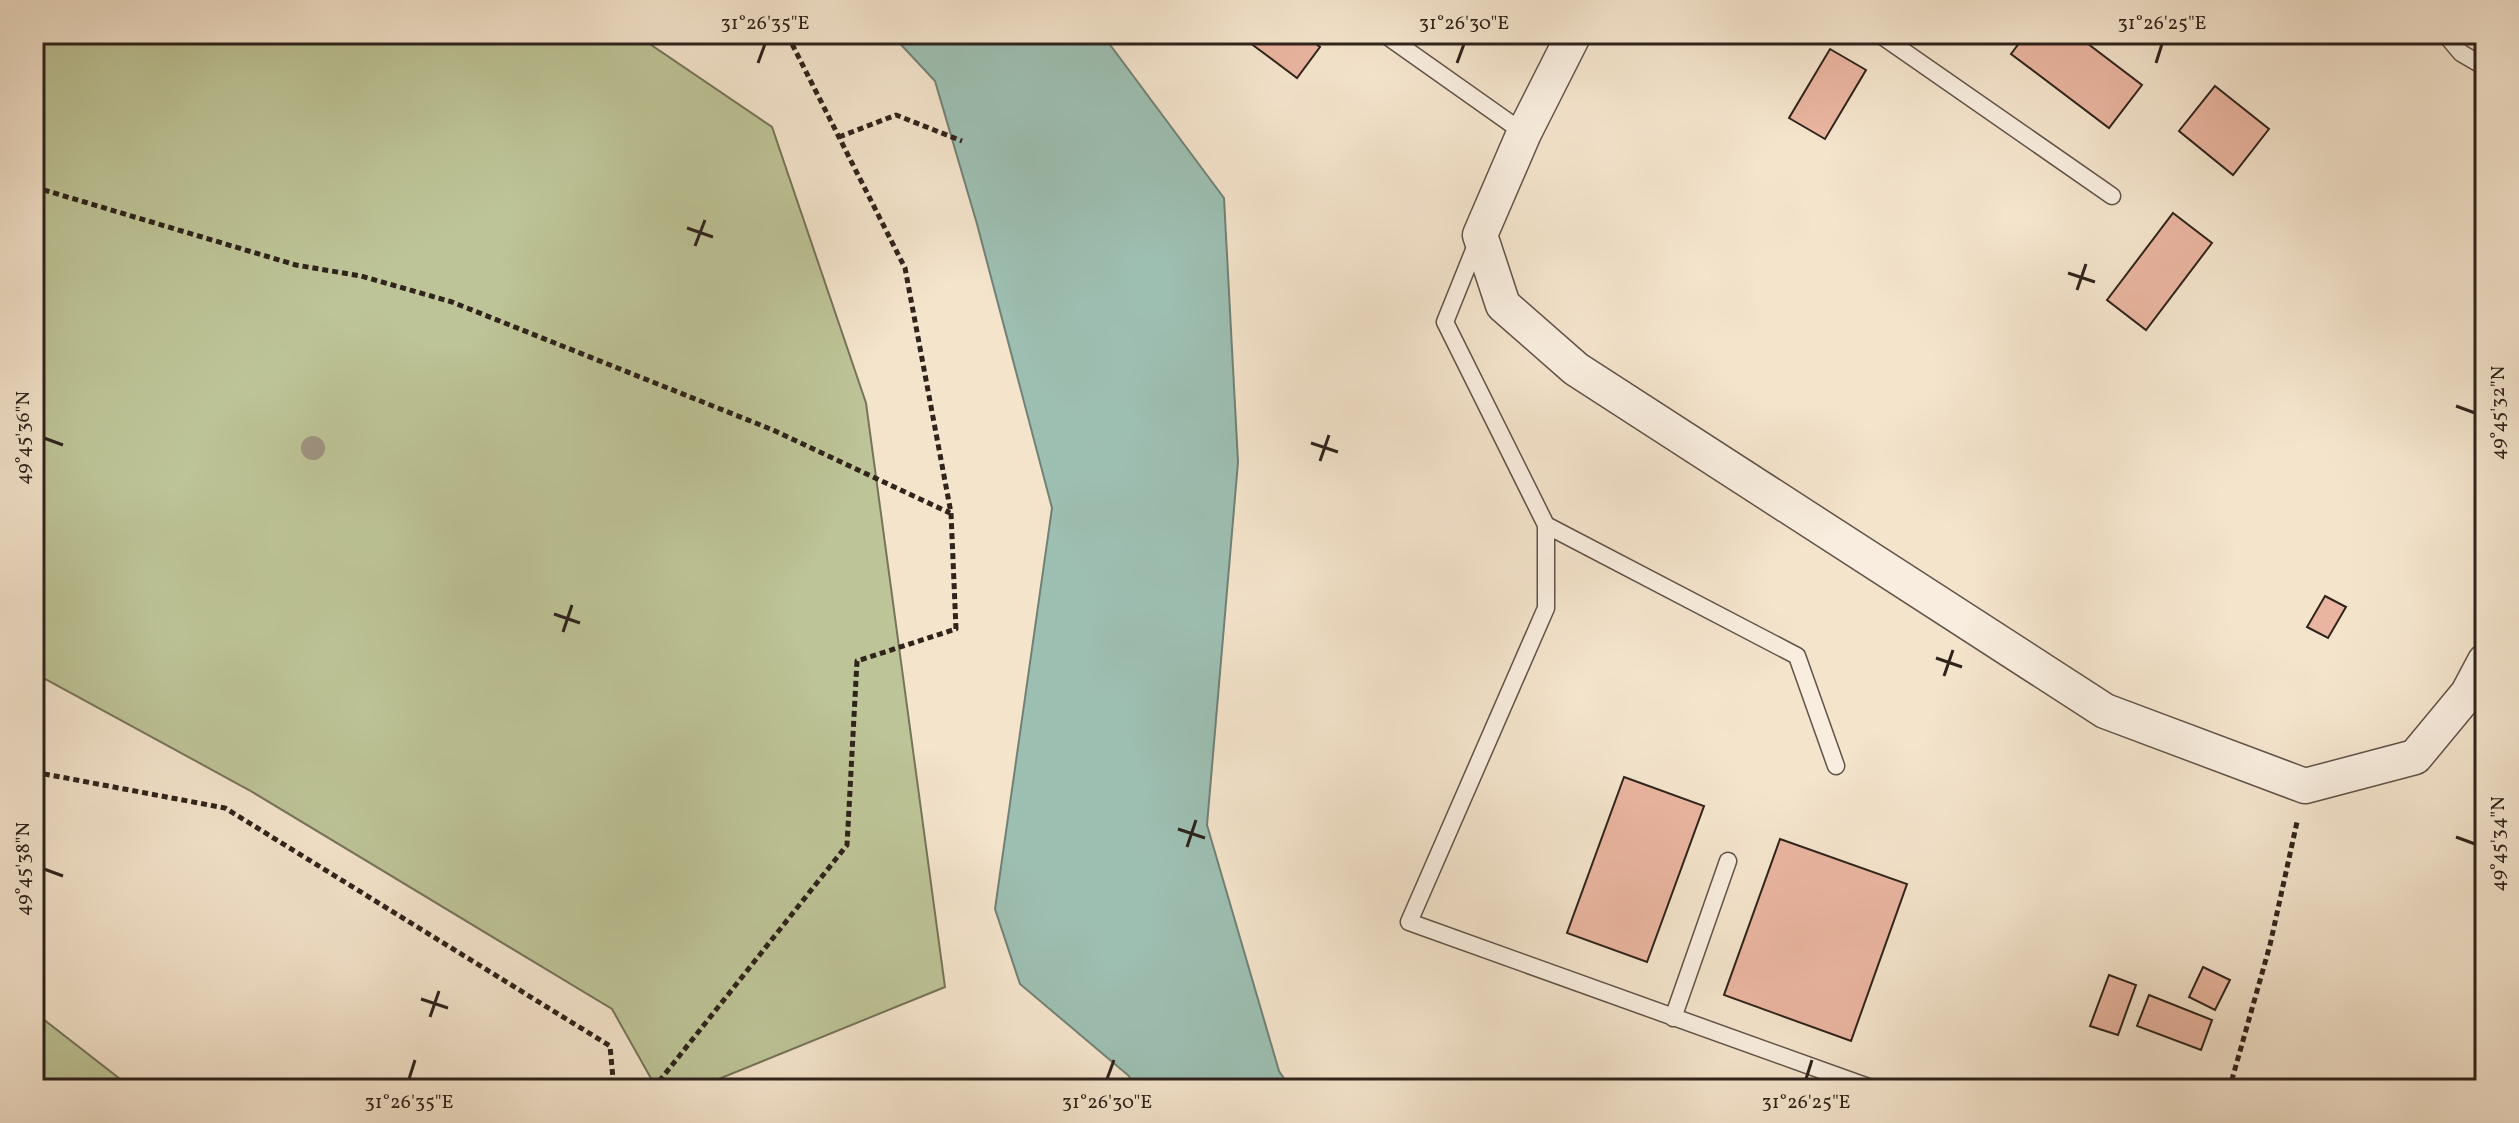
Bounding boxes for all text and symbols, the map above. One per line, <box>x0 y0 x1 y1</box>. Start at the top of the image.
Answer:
text: 31°26'35"E <box>721 10 809 38</box>
text: 31°26'30"E <box>1419 10 1509 38</box>
text: 31°26'25"E <box>2117 10 2207 38</box>
text: 49°45'32"N <box>2485 366 2513 460</box>
text: 49°45'36"N <box>10 391 38 485</box>
text: 49°45'34"N <box>2485 796 2513 892</box>
text: 49°45'38"N <box>10 822 38 916</box>
text: 31°26'35"E <box>365 1089 453 1117</box>
text: 31°26'30"E <box>1062 1089 1152 1117</box>
text: 31°26'25"E <box>1761 1089 1851 1117</box>

